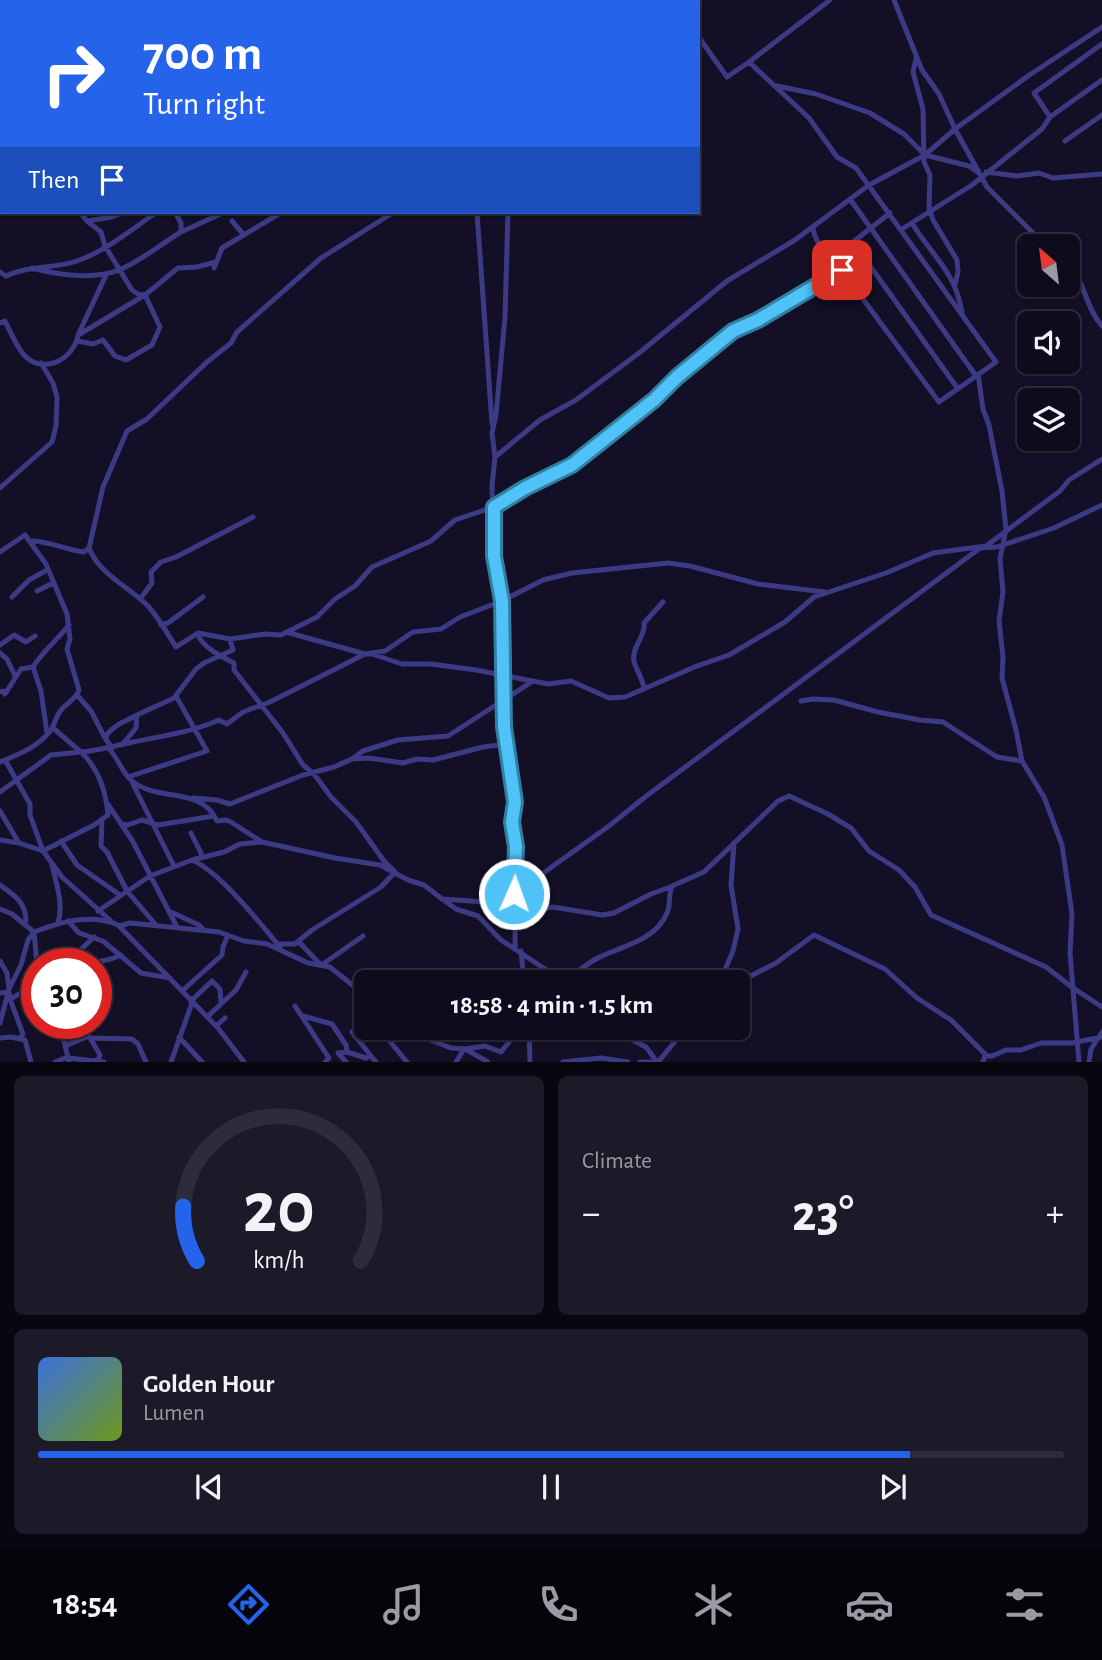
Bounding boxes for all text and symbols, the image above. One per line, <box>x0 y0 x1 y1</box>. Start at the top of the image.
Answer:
icon: right <box>28 28 119 119</box>
text: 700 m <box>143 30 262 79</box>
text: Turn right <box>143 88 265 120</box>
icon: arrive <box>93 161 131 199</box>
text: Then <box>28 167 79 193</box>
north arrow <box>1017 234 1080 298</box>
map controls <box>1017 234 1080 451</box>
pin <box>812 240 872 300</box>
icon: arrive <box>823 251 861 289</box>
button: sound <box>1017 311 1080 374</box>
button: layers <box>1017 388 1080 451</box>
position arrow <box>477 857 551 931</box>
speed limit sign: 30 <box>21 948 112 1039</box>
text: 18:58 · 4 min · 1.5 km <box>451 992 653 1018</box>
text: Climate <box>582 1150 652 1173</box>
text: 20 <box>243 1174 315 1247</box>
text: 23° <box>792 1188 854 1240</box>
text: − <box>582 1195 600 1233</box>
text: + <box>1046 1195 1064 1233</box>
text: km/h <box>253 1248 305 1273</box>
text: Golden Hour <box>143 1371 274 1397</box>
text: Lumen <box>143 1402 205 1425</box>
icon: previous <box>190 1468 228 1506</box>
icon: pause <box>532 1468 570 1506</box>
icon: next <box>874 1468 912 1506</box>
icon: directions <box>224 1580 273 1629</box>
icon: music <box>379 1580 428 1629</box>
icon: phone <box>534 1580 583 1629</box>
icon: climate <box>689 1580 738 1629</box>
icon: car <box>845 1580 894 1629</box>
icon: filters <box>1000 1580 1049 1629</box>
text: 18:54 <box>53 1588 118 1620</box>

